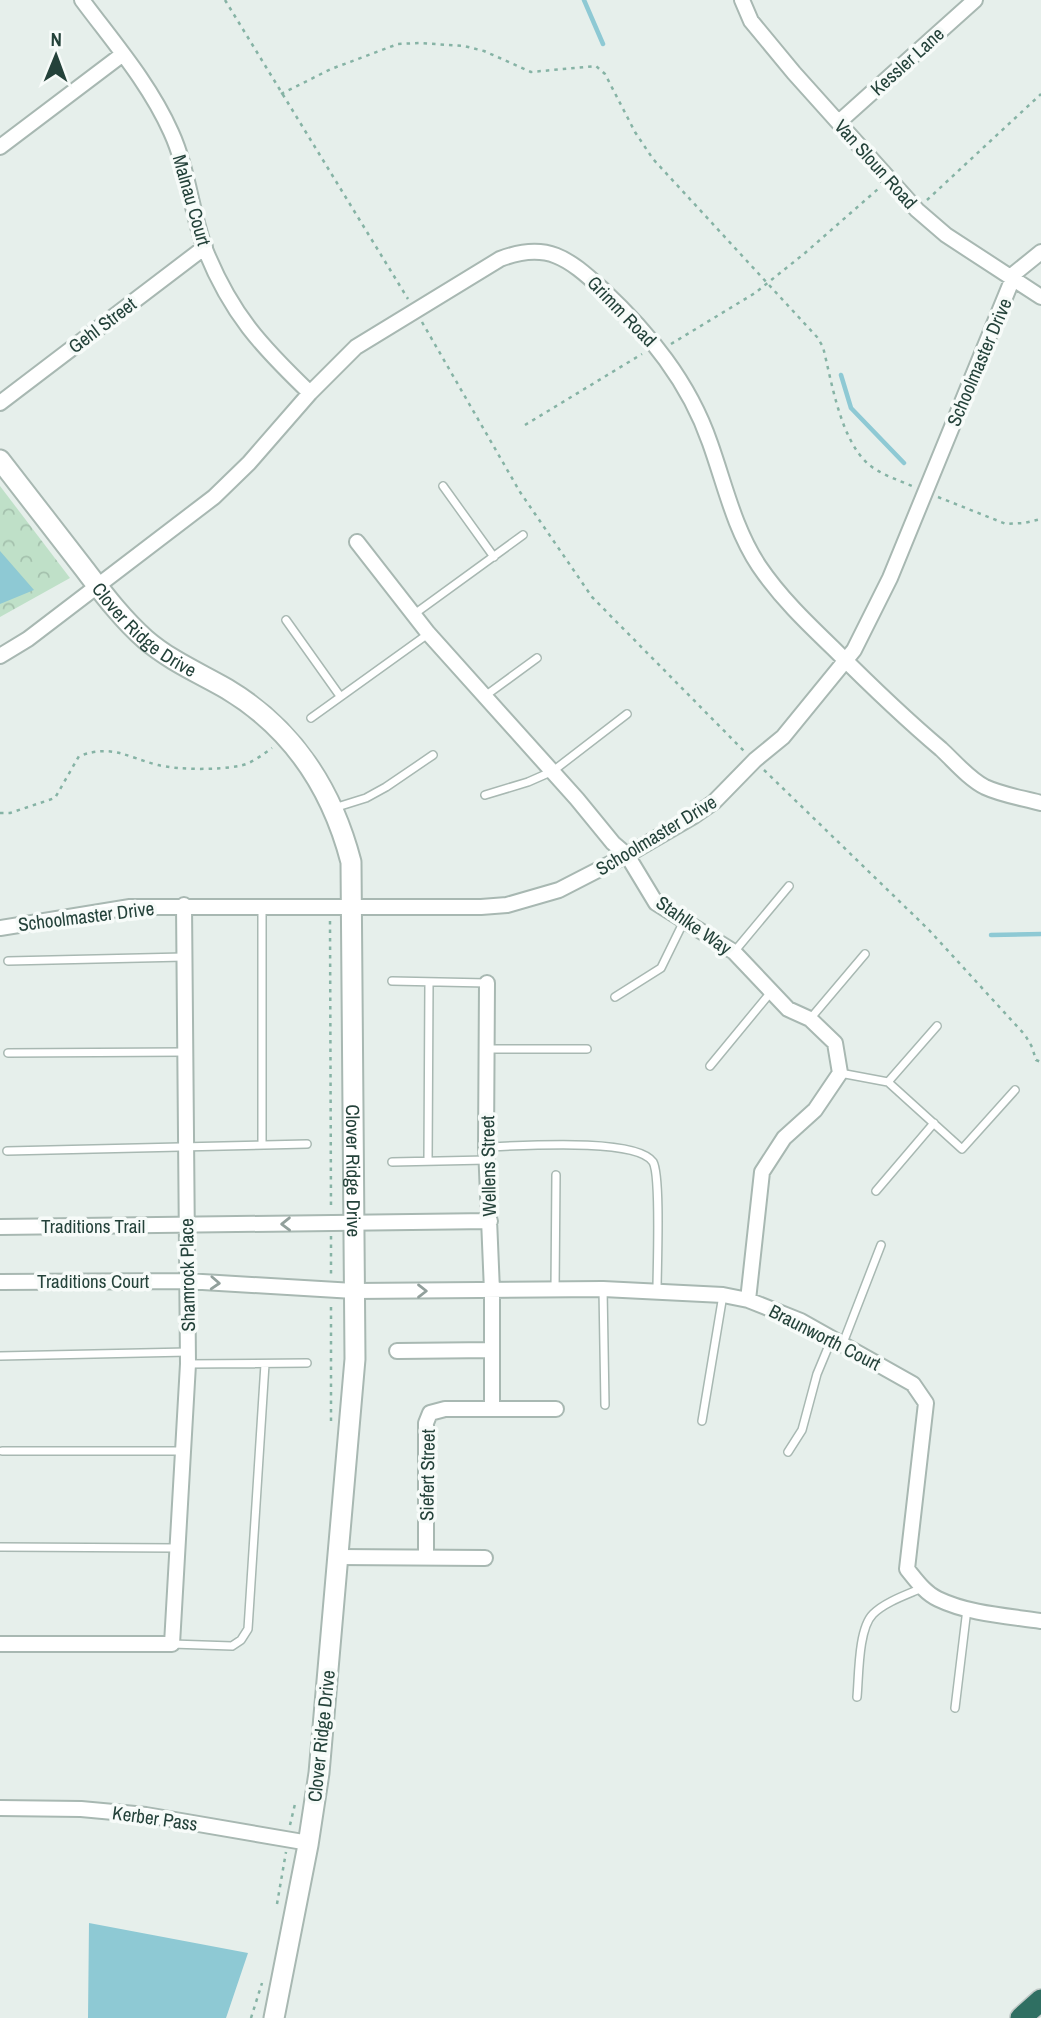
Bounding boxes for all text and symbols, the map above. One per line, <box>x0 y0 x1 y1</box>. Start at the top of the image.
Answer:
north arrow <box>21 21 91 91</box>
street label: Kessler Lane <box>865 21 949 101</box>
text: N <box>50 26 62 52</box>
street label: Van Sloun Road <box>829 114 923 214</box>
street label: Malnau Court <box>167 151 218 249</box>
street label: Grimm Road <box>582 270 662 352</box>
street label: Gehl Street <box>63 291 142 359</box>
street label: Schoolmaster Drive <box>940 294 1018 430</box>
street label: Clover Ridge Drive <box>86 577 201 683</box>
street label: Schoolmaster Drive <box>591 789 721 881</box>
street label: Stahlke Way <box>651 889 737 961</box>
street label: Schoolmaster Drive <box>17 895 155 937</box>
street label: Clover Ridge Drive <box>340 1104 367 1237</box>
street label: Wellens Street <box>474 1115 502 1217</box>
street label: Traditions Trail <box>41 1213 145 1239</box>
one-way arrow <box>280 1216 291 1231</box>
street label: Shamrock Place <box>173 1218 201 1332</box>
street label: Traditions Court <box>37 1268 150 1294</box>
one-way arrow <box>210 1275 221 1290</box>
one-way arrow <box>417 1283 428 1299</box>
street label: Braunworth Court <box>765 1298 886 1377</box>
street label: Siefert Street <box>413 1428 441 1521</box>
street label: Clover Ridge Drive <box>301 1669 341 1803</box>
street label: Kerber Pass <box>111 1799 199 1837</box>

